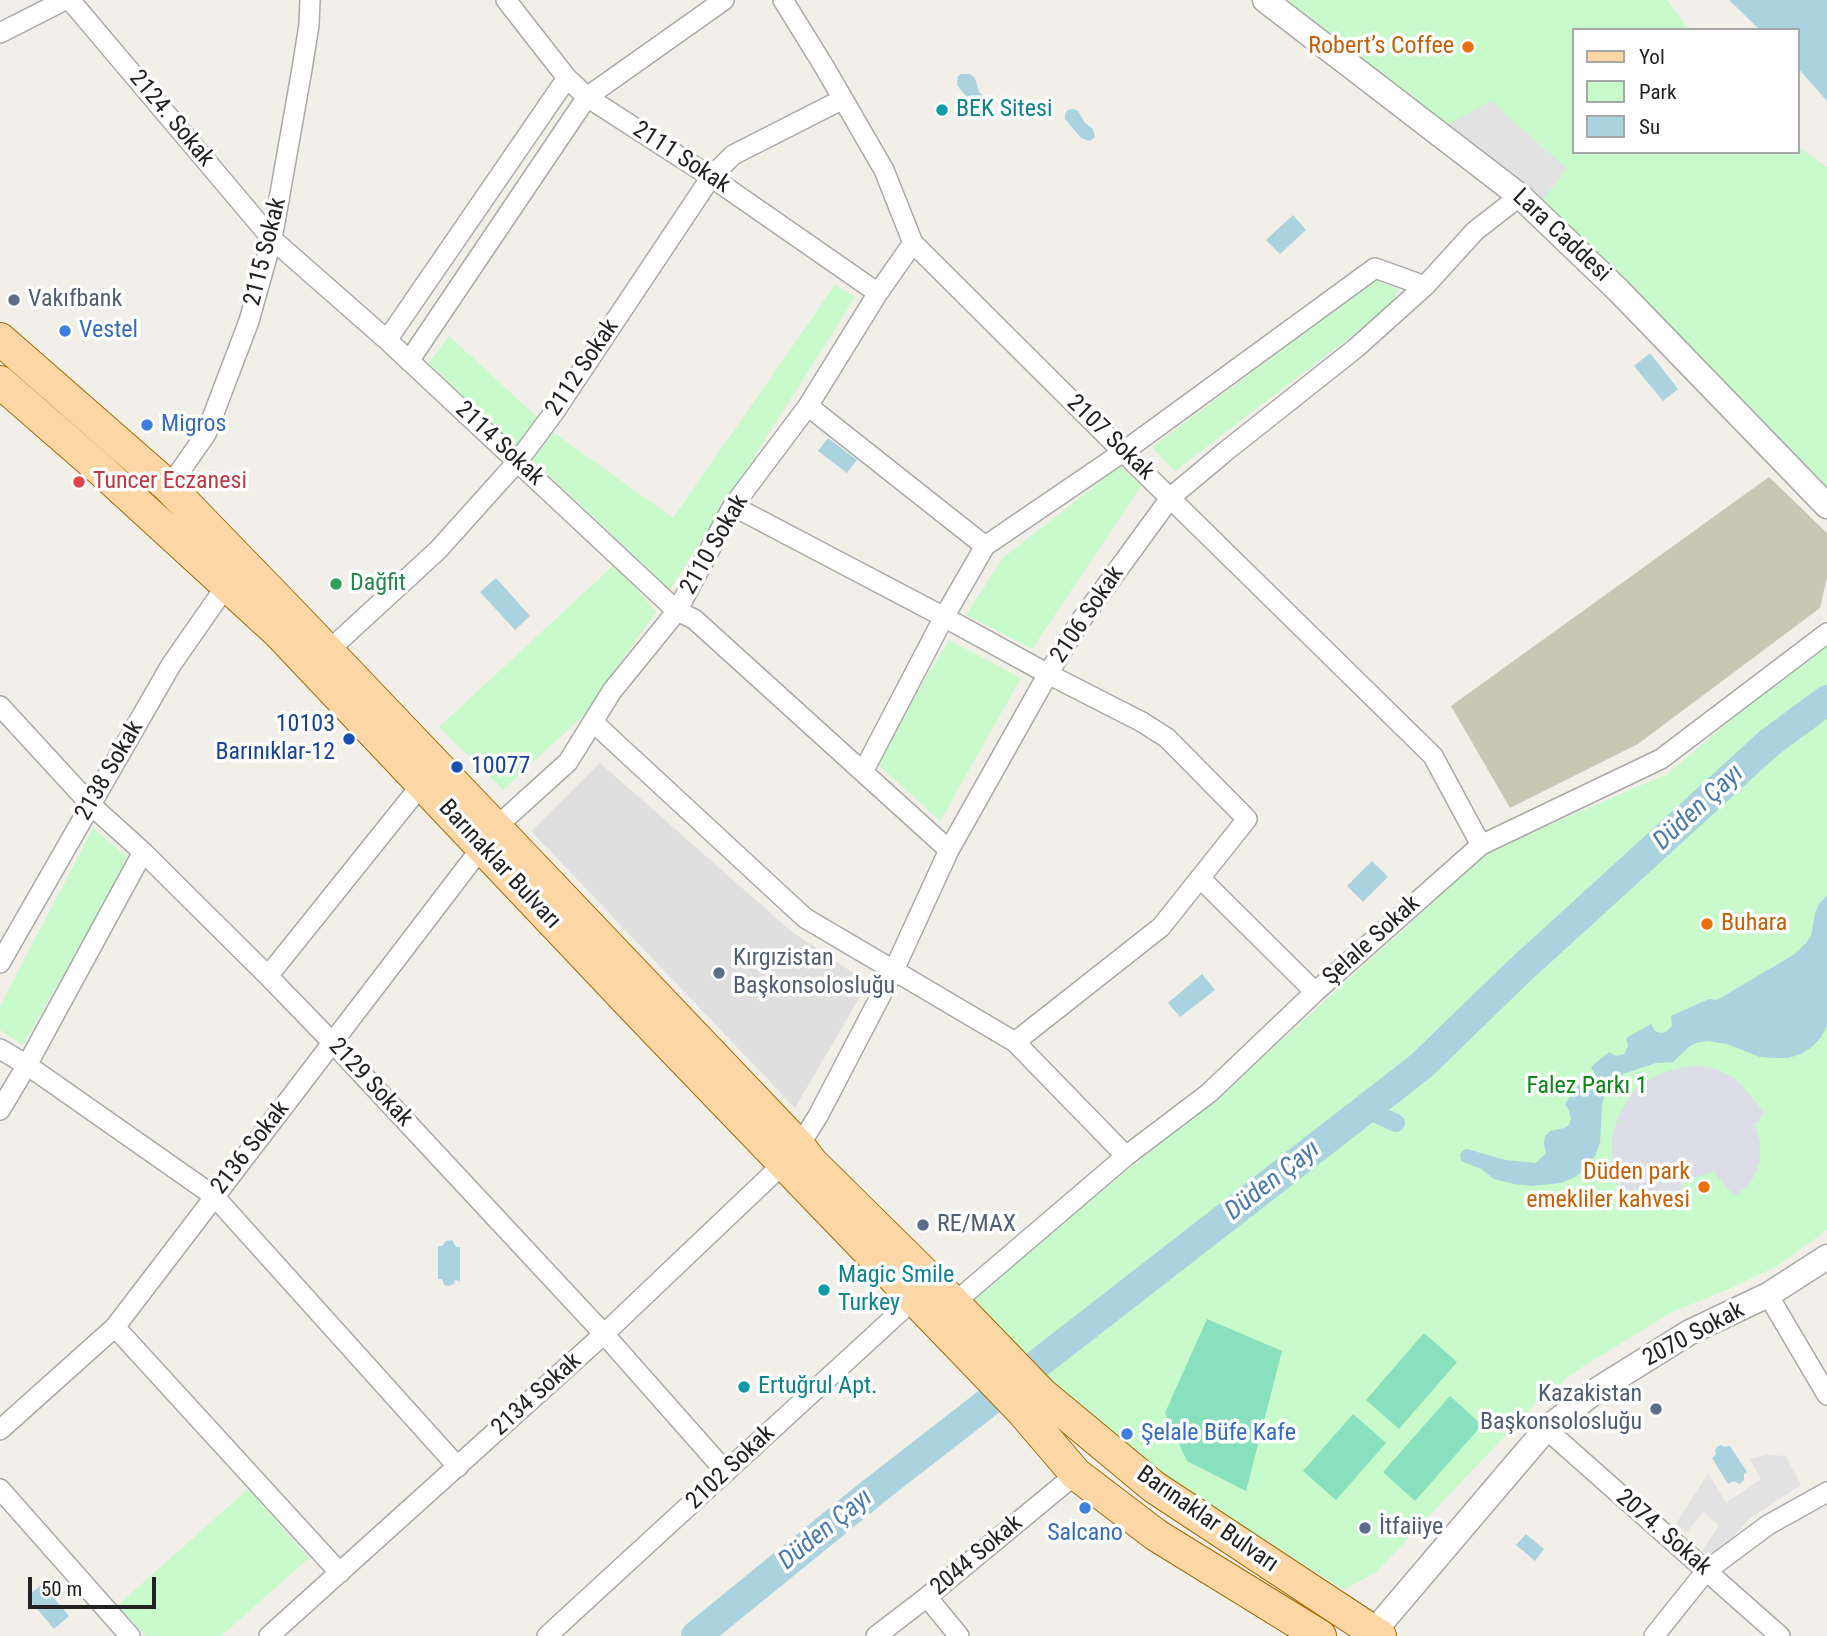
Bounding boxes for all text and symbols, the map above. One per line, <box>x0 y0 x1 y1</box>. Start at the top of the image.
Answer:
legend <box>1572 28 1799 154</box>
place label: Robert’s Coffee <box>1308 33 1454 61</box>
marker: Robert’s Coffee <box>1460 39 1476 55</box>
text: Yol <box>1639 45 1665 69</box>
street label: 2124. Sokak <box>122 65 220 173</box>
text: Park <box>1639 80 1676 104</box>
place label: BEK Sitesi <box>956 96 1052 124</box>
marker: BEK Sitesi <box>934 102 950 118</box>
text: Su <box>1639 115 1660 139</box>
street label: 2111 Sokak <box>627 116 735 200</box>
street label: Lara Caddesi <box>1506 183 1616 289</box>
street label: 2115 Sokak <box>239 195 293 309</box>
place label: Vakıfbank <box>28 286 122 314</box>
marker: Vakıfbank <box>6 292 22 308</box>
street label: 2112 Sokak <box>540 314 626 422</box>
place label: Vestel <box>79 317 138 345</box>
marker: Vestel <box>57 323 73 339</box>
street label: 2107 Sokak <box>1060 389 1160 487</box>
street label: 2114 Sokak <box>449 396 549 492</box>
place label: Migros <box>161 411 227 439</box>
marker: Migros <box>139 417 155 433</box>
place label: Tuncer Eczanesi <box>93 468 247 496</box>
marker: Tuncer Eczanesi <box>71 474 87 490</box>
street label: 2110 Sokak <box>675 490 755 600</box>
street label: 2106 Sokak <box>1045 561 1131 669</box>
place label: Dağfit <box>350 570 406 598</box>
marker: Dağfit <box>328 576 344 592</box>
place label: 10103 Barınıklar-12 <box>215 711 335 767</box>
street label: 2138 Sokak <box>70 716 150 826</box>
marker: 10103 Barınıklar-12 <box>341 731 357 747</box>
place label: 10077 <box>471 753 530 781</box>
marker: 10077 <box>449 759 465 775</box>
water label: Düden Çayı <box>1648 759 1750 857</box>
street label: Barınaklar Bulvarı <box>432 794 566 936</box>
street label: Şelale Sokak <box>1318 890 1426 992</box>
place label: Buhara <box>1721 910 1787 938</box>
marker: Buhara <box>1699 916 1715 932</box>
place label: Kırgızistan Başkonsolosluğu <box>733 945 895 1001</box>
marker: Kırgızistan Başkonsolosluğu <box>711 965 727 981</box>
street label: 2129 Sokak <box>322 1033 418 1133</box>
park label: Falez Parkı 1 <box>1526 1073 1648 1101</box>
street label: 2136 Sokak <box>206 1096 296 1200</box>
water label: Düden Çayı <box>1219 1134 1327 1228</box>
place label: Düden park emekliler kahvesi <box>1526 1159 1690 1215</box>
marker: Düden park emekliler kahvesi <box>1696 1179 1712 1195</box>
place label: RE/MAX <box>937 1211 1016 1239</box>
marker: RE/MAX <box>915 1217 931 1233</box>
place label: Magic Smile Turkey <box>838 1262 954 1318</box>
marker: Magic Smile Turkey <box>816 1282 832 1298</box>
street label: 2070 Sokak <box>1638 1296 1750 1374</box>
street label: 2134 Sokak <box>486 1347 588 1443</box>
place label: Ertuğrul Apt. <box>758 1373 877 1401</box>
marker: Ertuğrul Apt. <box>736 1379 752 1395</box>
place label: Kazakistan Başkonsolosluğu <box>1480 1381 1642 1437</box>
marker: Kazakistan Başkonsolosluğu <box>1648 1401 1664 1417</box>
street label: 2102 Sokak <box>681 1420 781 1516</box>
place label: Şelale Büfe Kafe <box>1141 1420 1296 1448</box>
marker: Şelale Büfe Kafe <box>1119 1426 1135 1442</box>
street label: Barınaklar Bulvarı <box>1131 1461 1283 1579</box>
water label: Düden Çayı <box>773 1483 879 1577</box>
street label: 2074. Sokak <box>1609 1484 1717 1582</box>
marker: Salcano <box>1077 1500 1093 1516</box>
street label: 2044 Sokak <box>925 1509 1029 1603</box>
place label: İtfaiiye <box>1379 1514 1443 1542</box>
place label: Salcano <box>1047 1520 1123 1548</box>
marker: İtfaiiye <box>1357 1520 1373 1536</box>
scale bar <box>32 1562 159 1606</box>
text: 50 m <box>41 1577 82 1601</box>

